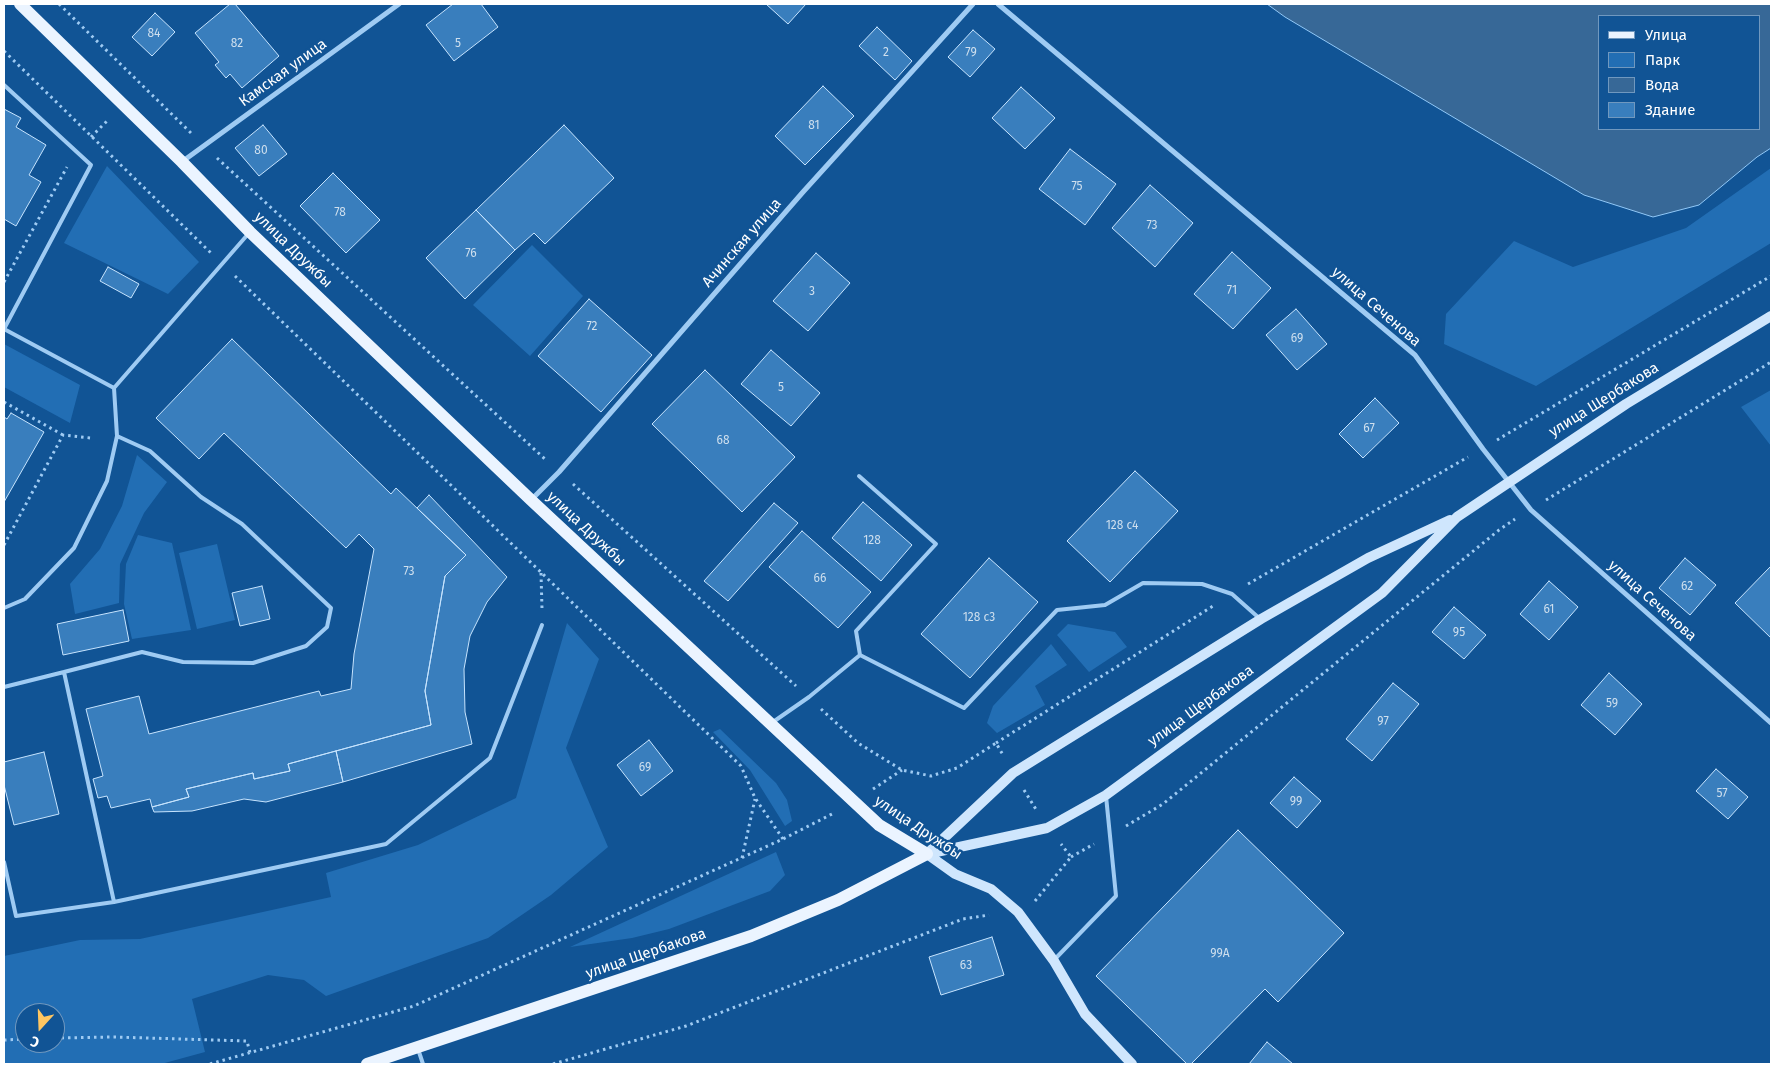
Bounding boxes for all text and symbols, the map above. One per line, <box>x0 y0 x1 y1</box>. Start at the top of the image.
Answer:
legend <box>1598 15 1760 130</box>
text: Улица <box>1645 26 1687 44</box>
house number: 84 <box>148 27 160 41</box>
street label: Камская улица <box>236 35 330 111</box>
house number: 82 <box>231 37 243 51</box>
house number: 5 <box>455 37 461 51</box>
house number: 2 <box>883 46 889 60</box>
house number: 79 <box>965 46 977 60</box>
text: Парк <box>1645 51 1680 69</box>
text: Вода <box>1645 76 1679 94</box>
text: Здание <box>1645 101 1695 119</box>
house number: 81 <box>808 119 820 133</box>
house number: 80 <box>254 144 268 158</box>
house number: 75 <box>1071 180 1083 194</box>
street label: Ачинская улица <box>699 195 785 291</box>
house number: 78 <box>334 206 346 220</box>
street label: улица Дружбы <box>250 208 336 292</box>
house number: 73 <box>1146 219 1158 233</box>
house number: 76 <box>465 247 477 261</box>
street label: улица Сеченова <box>1328 263 1424 351</box>
house number: 71 <box>1227 284 1237 298</box>
house number: 3 <box>809 285 815 299</box>
house number: 72 <box>586 320 598 334</box>
house number: 69 <box>1291 332 1303 346</box>
street label: улица Щербакова <box>1546 359 1662 441</box>
house number: 5 <box>778 381 784 395</box>
house number: 67 <box>1363 422 1375 436</box>
house number: 68 <box>716 434 730 448</box>
street label: улица Дружбы <box>543 488 629 570</box>
house number: 128 с4 <box>1106 519 1138 533</box>
house number: 128 <box>863 534 881 548</box>
street label: улица Сеченова <box>1604 557 1700 645</box>
house number: 73 <box>403 565 415 579</box>
house number: 66 <box>814 572 826 586</box>
house number: 62 <box>1681 580 1693 594</box>
house number: 61 <box>1543 603 1555 617</box>
house number: 128 с3 <box>963 611 995 625</box>
house number: 95 <box>1453 626 1465 640</box>
street label: улица Щербакова <box>1145 662 1257 750</box>
house number: 59 <box>1606 697 1618 711</box>
house number: 97 <box>1377 715 1389 729</box>
house number: 69 <box>639 761 651 775</box>
house number: 57 <box>1716 787 1728 801</box>
street label: улица Дружбы <box>871 792 965 864</box>
house number: 99 <box>1290 795 1302 809</box>
street label: улица Щербакова <box>583 925 709 983</box>
house number: 99А <box>1210 947 1230 961</box>
house number: 63 <box>960 959 972 973</box>
north arrow <box>15 1003 65 1053</box>
text: С <box>28 1032 42 1051</box>

